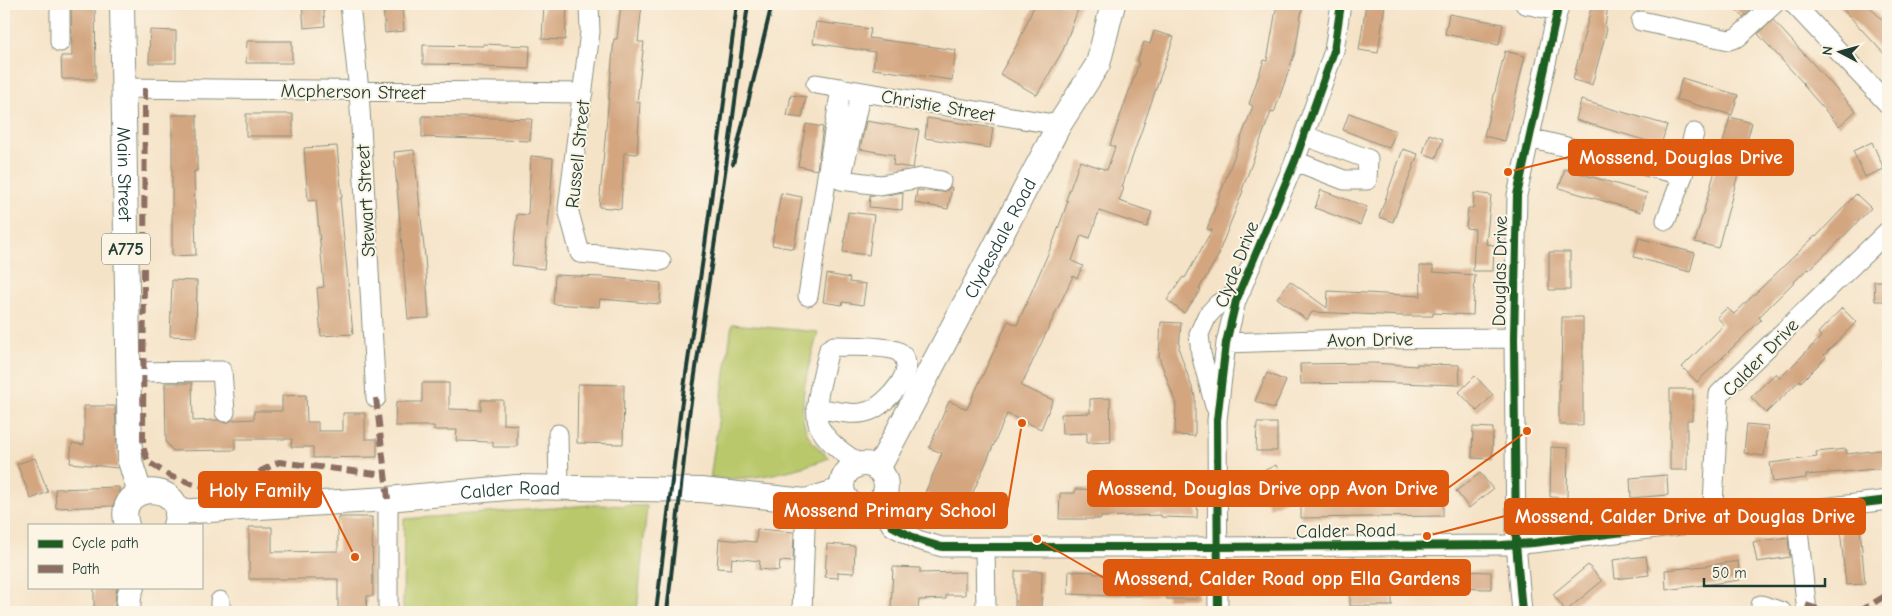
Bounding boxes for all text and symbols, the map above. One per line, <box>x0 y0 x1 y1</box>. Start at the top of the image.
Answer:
north arrow <box>1814 28 1864 78</box>
text: N <box>1819 45 1836 56</box>
street label: Mcpherson Street <box>280 80 426 104</box>
street label: Christie Street <box>879 85 997 127</box>
street label: Russell Street <box>561 98 595 209</box>
street label: Main Street <box>112 127 136 222</box>
callout: Mossend, Douglas Drive <box>1569 140 1793 175</box>
street label: Stewart Street <box>352 144 380 258</box>
text: Mossend, Douglas Drive <box>1579 146 1783 169</box>
street label: Clydesdale Road <box>960 175 1041 302</box>
street label: Douglas Drive <box>1488 215 1512 327</box>
street label: Clyde Drive <box>1210 218 1263 311</box>
road number: A775 <box>102 233 150 264</box>
street label: Calder Drive <box>1718 314 1803 401</box>
street label: Avon Drive <box>1327 328 1413 352</box>
callout: Mossend, Douglas Drive opp Avon Drive <box>1088 471 1448 506</box>
callout: Holy Family <box>199 472 321 507</box>
street label: Calder Road <box>459 477 560 504</box>
text: Mossend, Douglas Drive opp Avon Drive <box>1098 477 1438 500</box>
text: Holy Family <box>209 479 312 502</box>
callout: Mossend Primary School <box>774 493 1007 528</box>
text: Mossend Primary School <box>784 499 996 522</box>
callout: Mossend, Calder Drive at Douglas Drive <box>1505 499 1865 534</box>
text: Mossend, Calder Drive at Douglas Drive <box>1515 505 1855 528</box>
street label: Calder Road <box>1296 519 1396 543</box>
legend <box>28 524 202 588</box>
text: Cycle path <box>72 534 139 552</box>
scale bar <box>1704 556 1826 588</box>
text: Path <box>72 560 100 578</box>
callout: Mossend, Calder Road opp Ella Gardens <box>1104 560 1470 595</box>
text: 50 m <box>1712 564 1747 582</box>
text: Mossend, Calder Road opp Ella Gardens <box>1114 567 1460 590</box>

